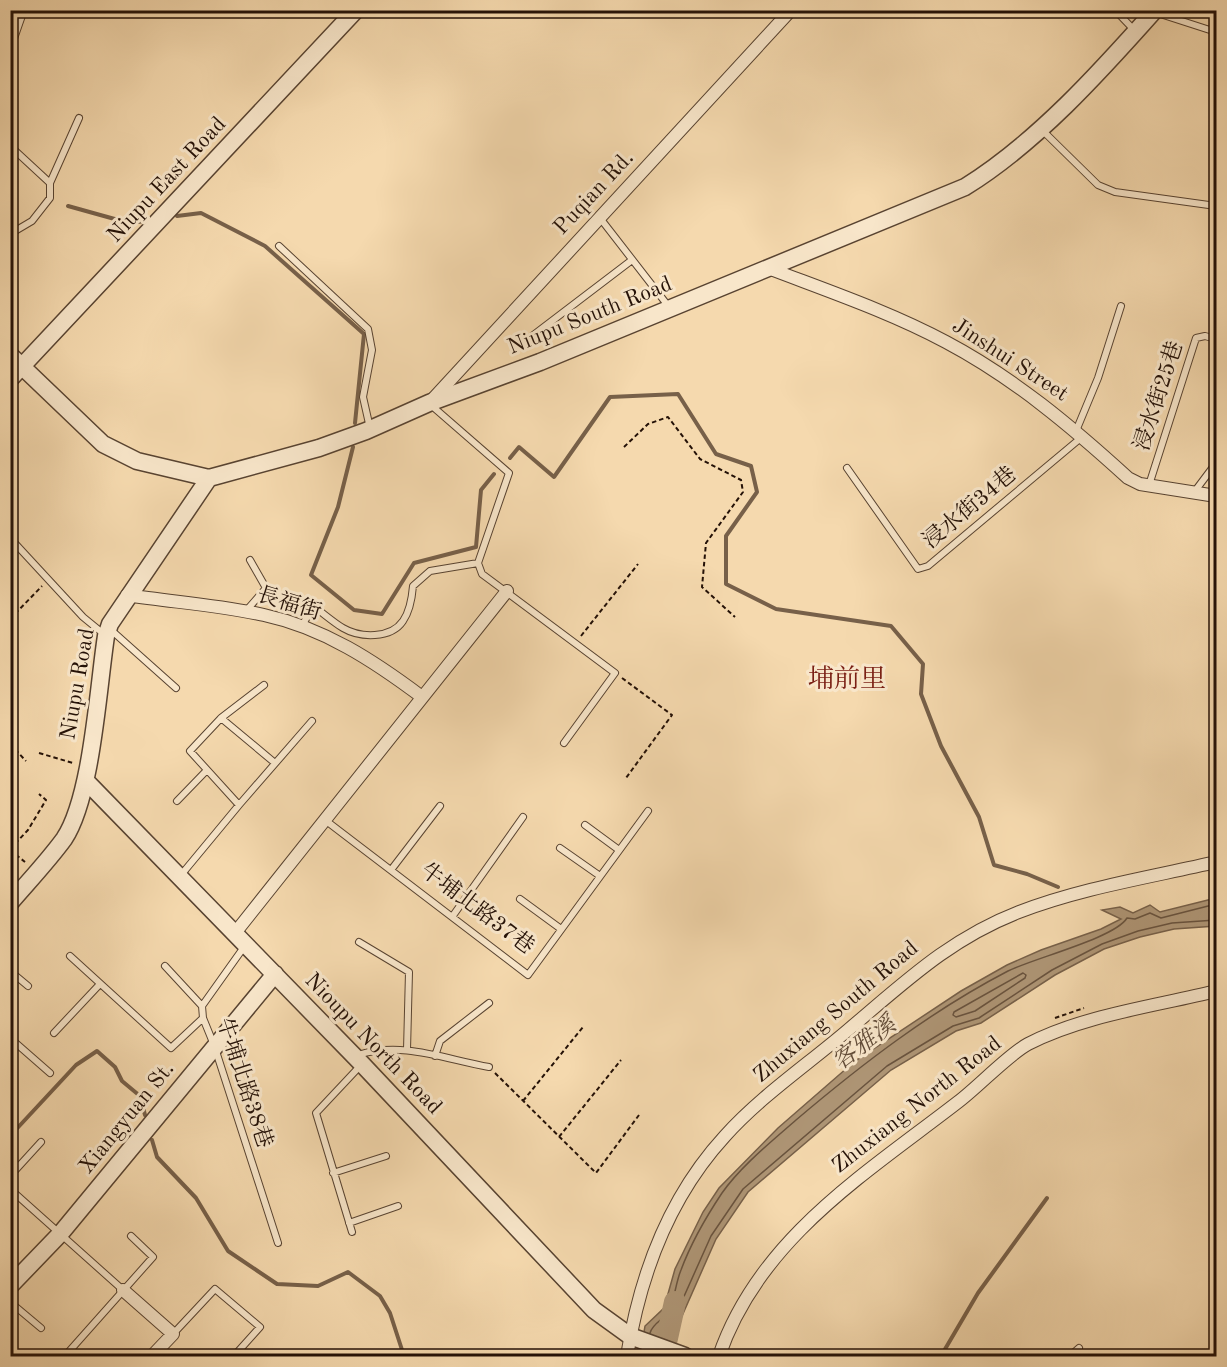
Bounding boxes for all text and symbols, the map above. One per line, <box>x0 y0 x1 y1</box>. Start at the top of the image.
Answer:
street label: Niupu East Road <box>104 113 230 247</box>
street label: Puqian Rd. <box>550 147 638 239</box>
street label: Niupu South Road <box>505 273 675 359</box>
street label: Jinshui Street <box>948 314 1072 406</box>
street label: 浸水街25巷 <box>1129 338 1187 453</box>
street label: 浸水街34巷 <box>918 462 1021 553</box>
street label: 長福街 <box>254 582 324 624</box>
street label: Niupu Road <box>57 626 99 742</box>
district label: 埔前里 <box>808 665 886 693</box>
street label: 牛埔北路37巷 <box>416 858 539 959</box>
street label: Zhuxiang South Road <box>750 937 922 1087</box>
street label: Nioupu North Road <box>300 969 446 1119</box>
water label: 客雅溪 <box>827 1009 903 1075</box>
street label: 牛埔北路38巷 <box>213 1015 277 1151</box>
street label: Zhuxiang North Road <box>828 1032 1006 1178</box>
street label: Xiangyuan St. <box>75 1058 179 1178</box>

